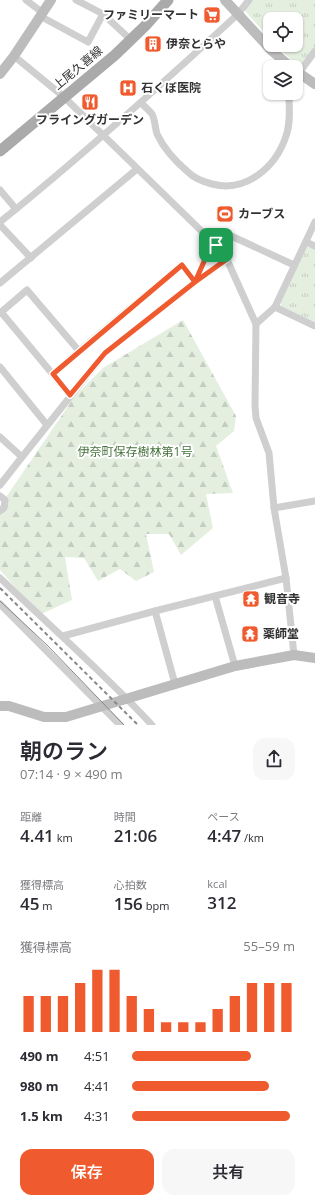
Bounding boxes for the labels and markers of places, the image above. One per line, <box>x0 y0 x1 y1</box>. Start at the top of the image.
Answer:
supermarket icon: ファミリーマート <box>202 5 222 25</box>
place label: ファミリーマート <box>103 6 199 23</box>
building icon: 伊奈とらや <box>143 34 163 54</box>
place label: 伊奈とらや <box>166 35 226 52</box>
hospital icon: 石くぼ医院 <box>118 78 138 98</box>
place label: 石くぼ医院 <box>141 79 201 96</box>
restaurant icon: フライングガーデン <box>80 92 100 112</box>
place label: フライングガーデン <box>36 111 144 128</box>
sports icon: カーブス <box>215 204 235 224</box>
place label: カーブス <box>238 205 285 222</box>
pin <box>199 228 233 262</box>
temple icon: 観音寺 <box>241 589 261 609</box>
place label: 観音寺 <box>264 590 300 607</box>
temple icon: 薬師堂 <box>240 624 260 644</box>
place label: 薬師堂 <box>263 625 299 642</box>

